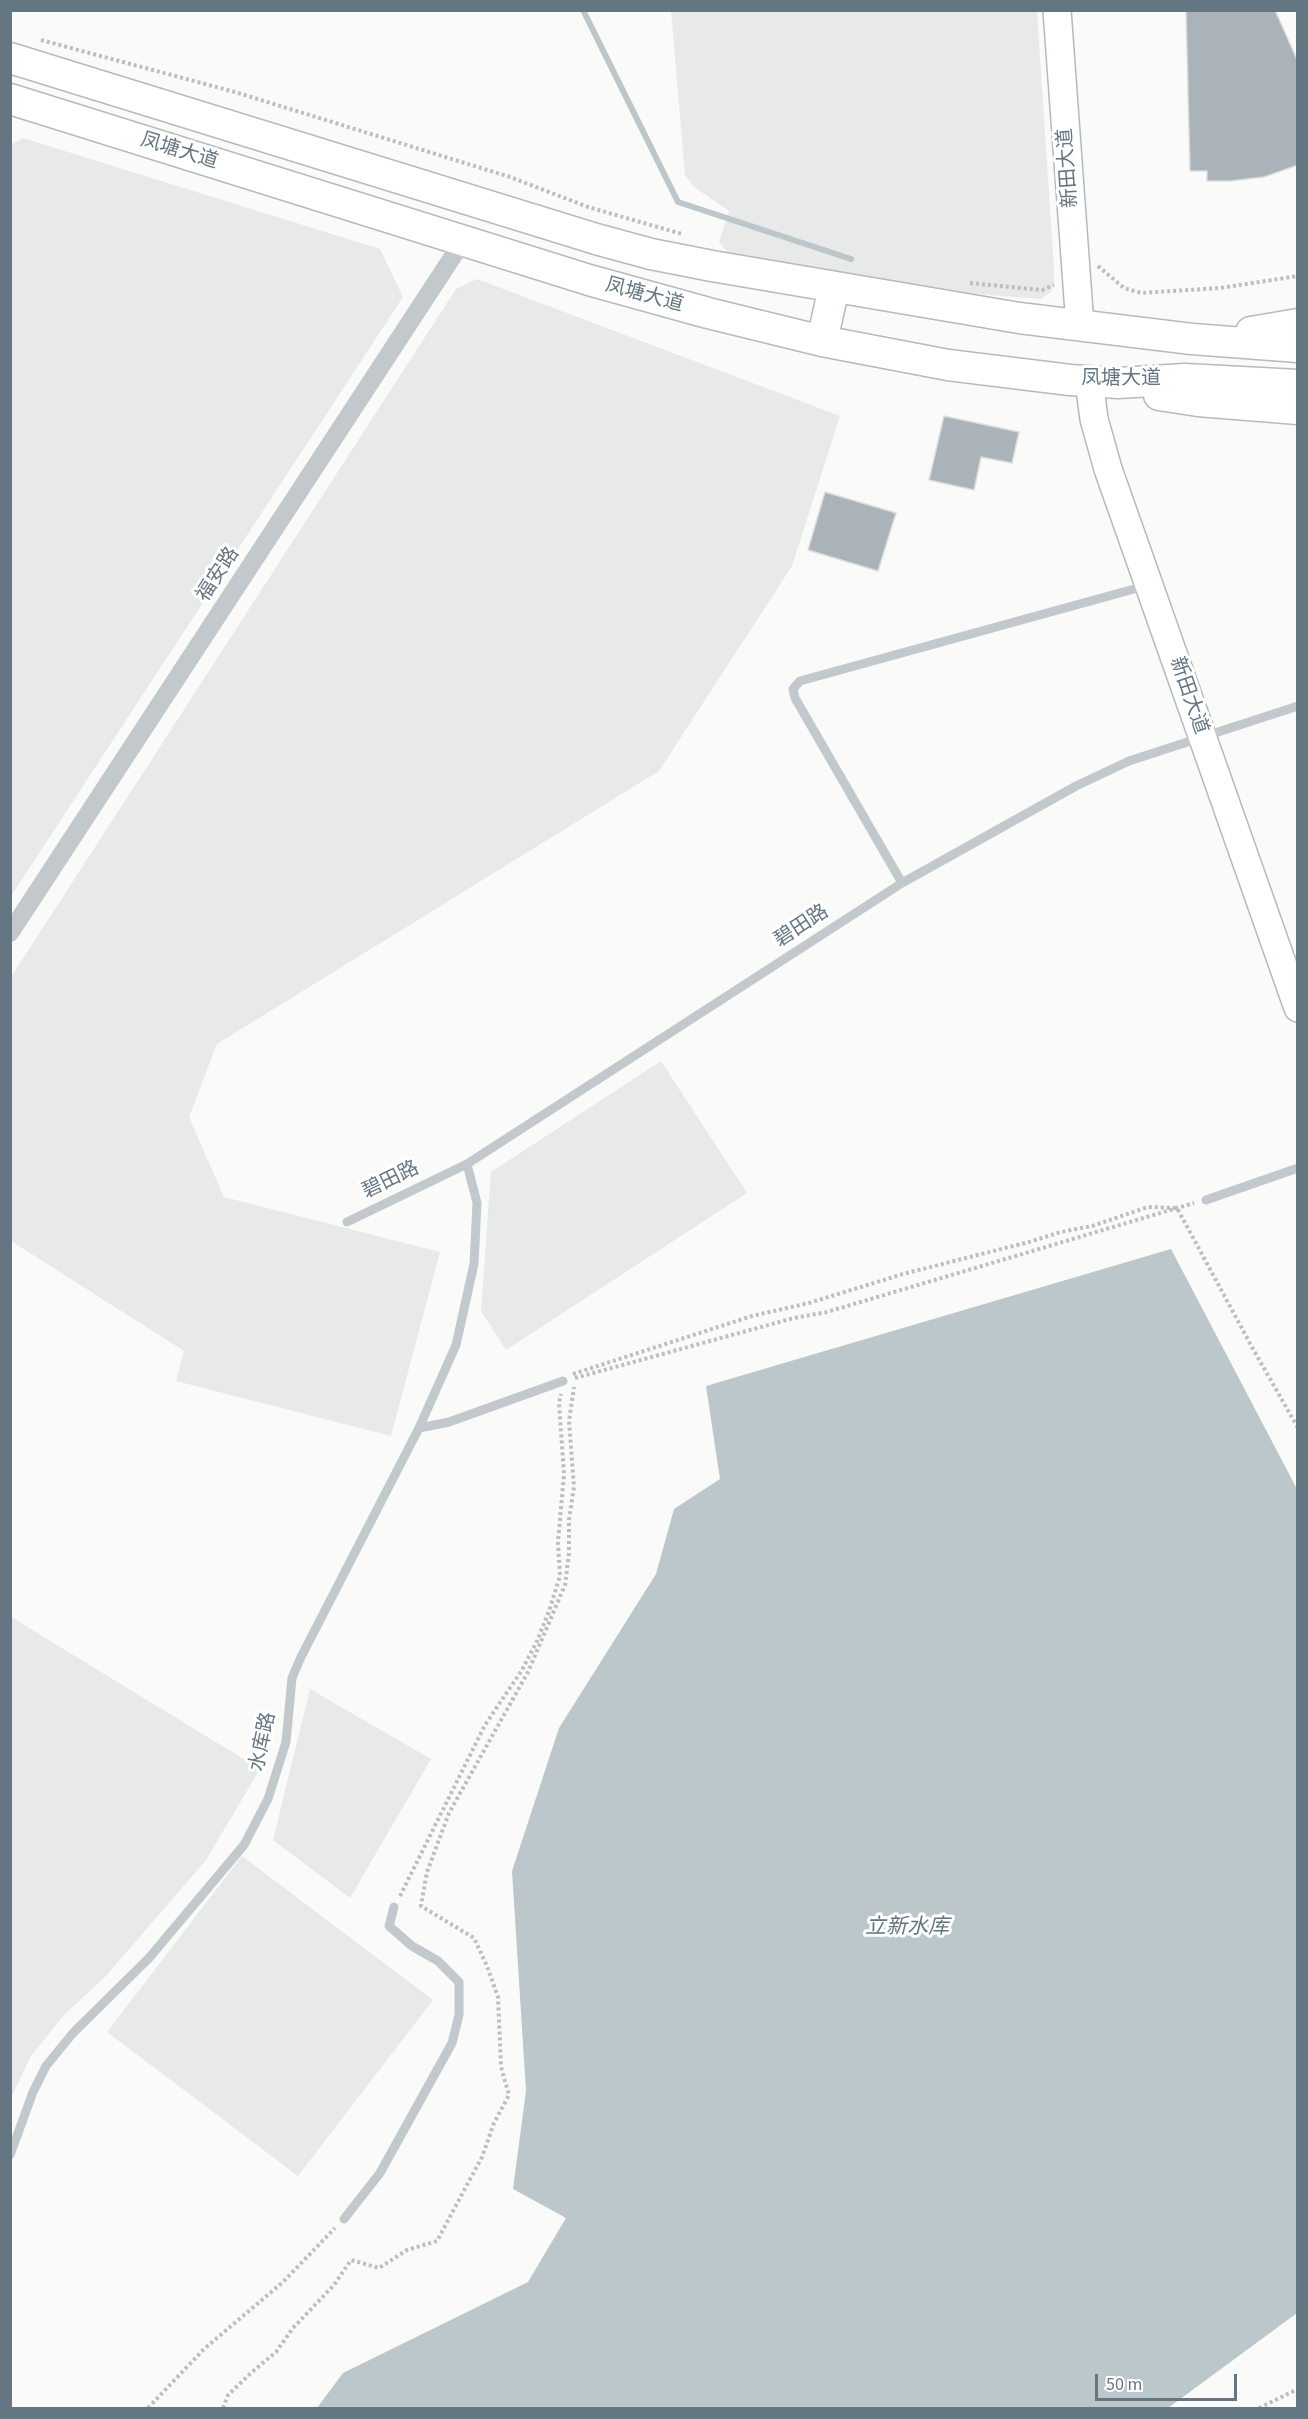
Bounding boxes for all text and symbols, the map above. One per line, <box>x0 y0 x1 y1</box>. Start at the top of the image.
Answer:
street label: 新田大道 <box>1054 127 1084 209</box>
street label: 凤塘大道 <box>137 129 221 175</box>
street label: 凤塘大道 <box>602 274 686 318</box>
street label: 凤塘大道 <box>1081 368 1161 392</box>
street label: 福安路 <box>193 543 245 607</box>
street label: 新田大道 <box>1164 654 1212 738</box>
street label: 碧田路 <box>770 901 834 953</box>
street label: 碧田路 <box>359 1157 423 1205</box>
street label: 水库路 <box>246 1710 282 1774</box>
water label: 立新水库 <box>865 1915 949 1941</box>
scale bar <box>1098 2362 1240 2400</box>
text: 50 m <box>1106 2372 1142 2397</box>

